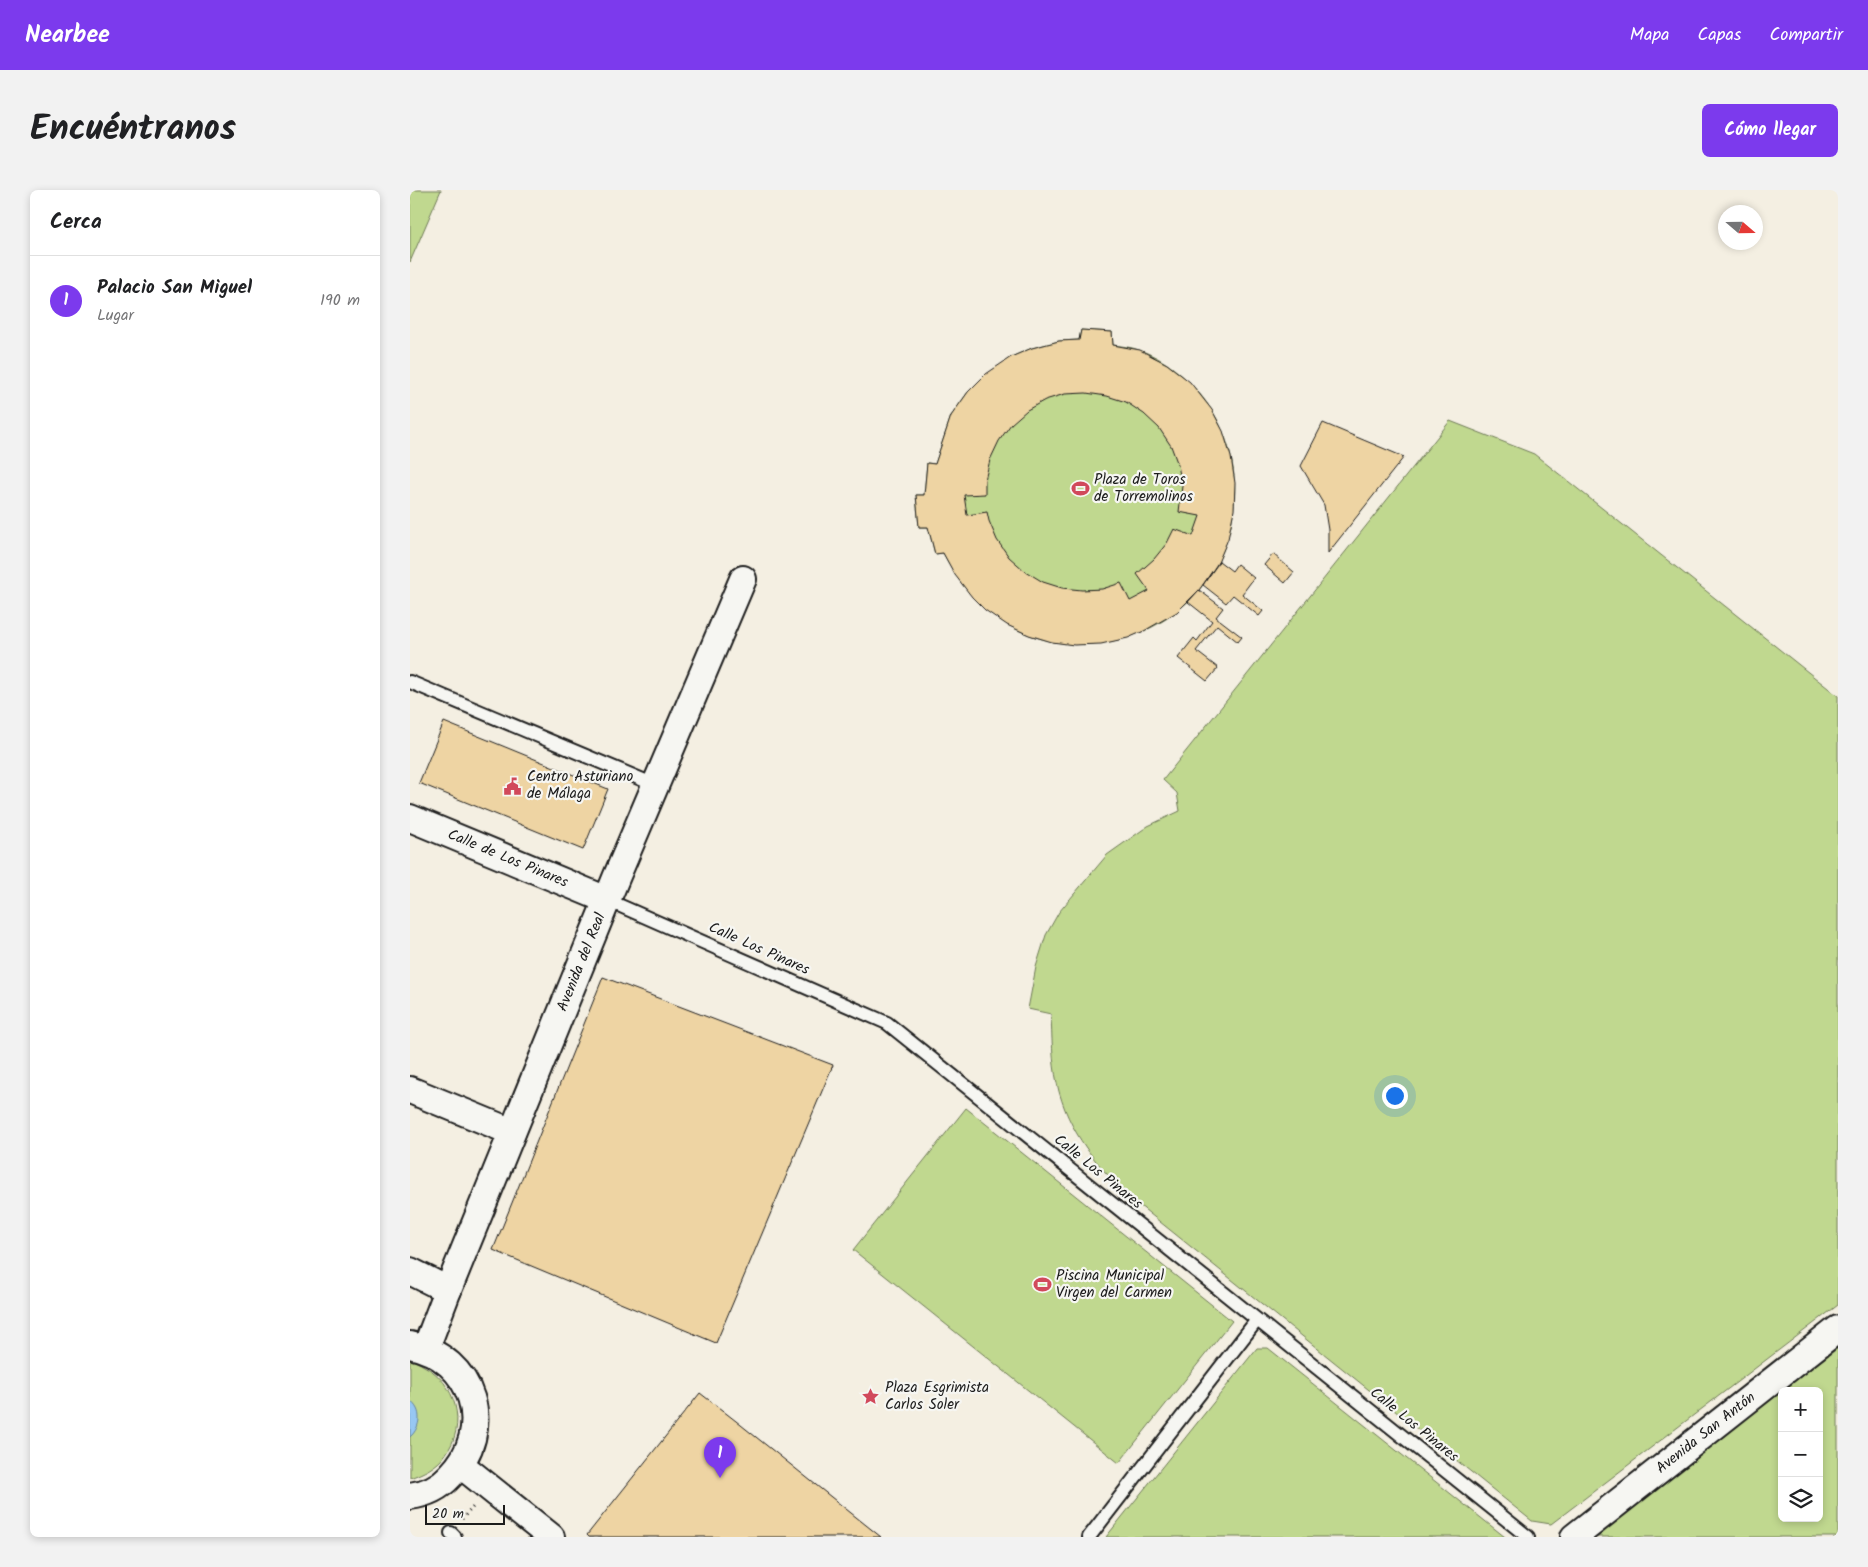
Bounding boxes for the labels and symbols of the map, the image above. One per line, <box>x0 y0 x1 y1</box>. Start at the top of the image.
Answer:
north arrow <box>1718 205 1763 250</box>
place label: Plaza de Toros de Torremolinos <box>1094 468 1194 509</box>
sports icon: Plaza de Toros de Torremolinos <box>1070 479 1090 499</box>
place label: Centro Asturiano de Málaga <box>527 765 633 806</box>
public building icon: Centro Asturiano de Málaga <box>503 776 523 796</box>
street label: Calle de Los Pinares <box>444 823 572 895</box>
street label: Avenida del Real <box>551 909 613 1015</box>
street label: Calle Los Pinares <box>705 916 814 982</box>
your location <box>1382 1083 1408 1109</box>
street label: Calle Los Pinares <box>1048 1129 1148 1216</box>
place label: Piscina Municipal Virgen del Carmen <box>1056 1264 1172 1305</box>
sports icon: Piscina Municipal Virgen del Carmen <box>1032 1275 1052 1295</box>
place label: Plaza Esgrimista Carlos Soler <box>885 1376 989 1417</box>
street label: Calle Los Pinares <box>1364 1382 1464 1469</box>
street label: Avenida San Antón <box>1651 1386 1761 1480</box>
place icon: Plaza Esgrimista Carlos Soler <box>861 1387 881 1407</box>
pin: 1 <box>704 1437 736 1478</box>
scale bar <box>425 1502 505 1525</box>

